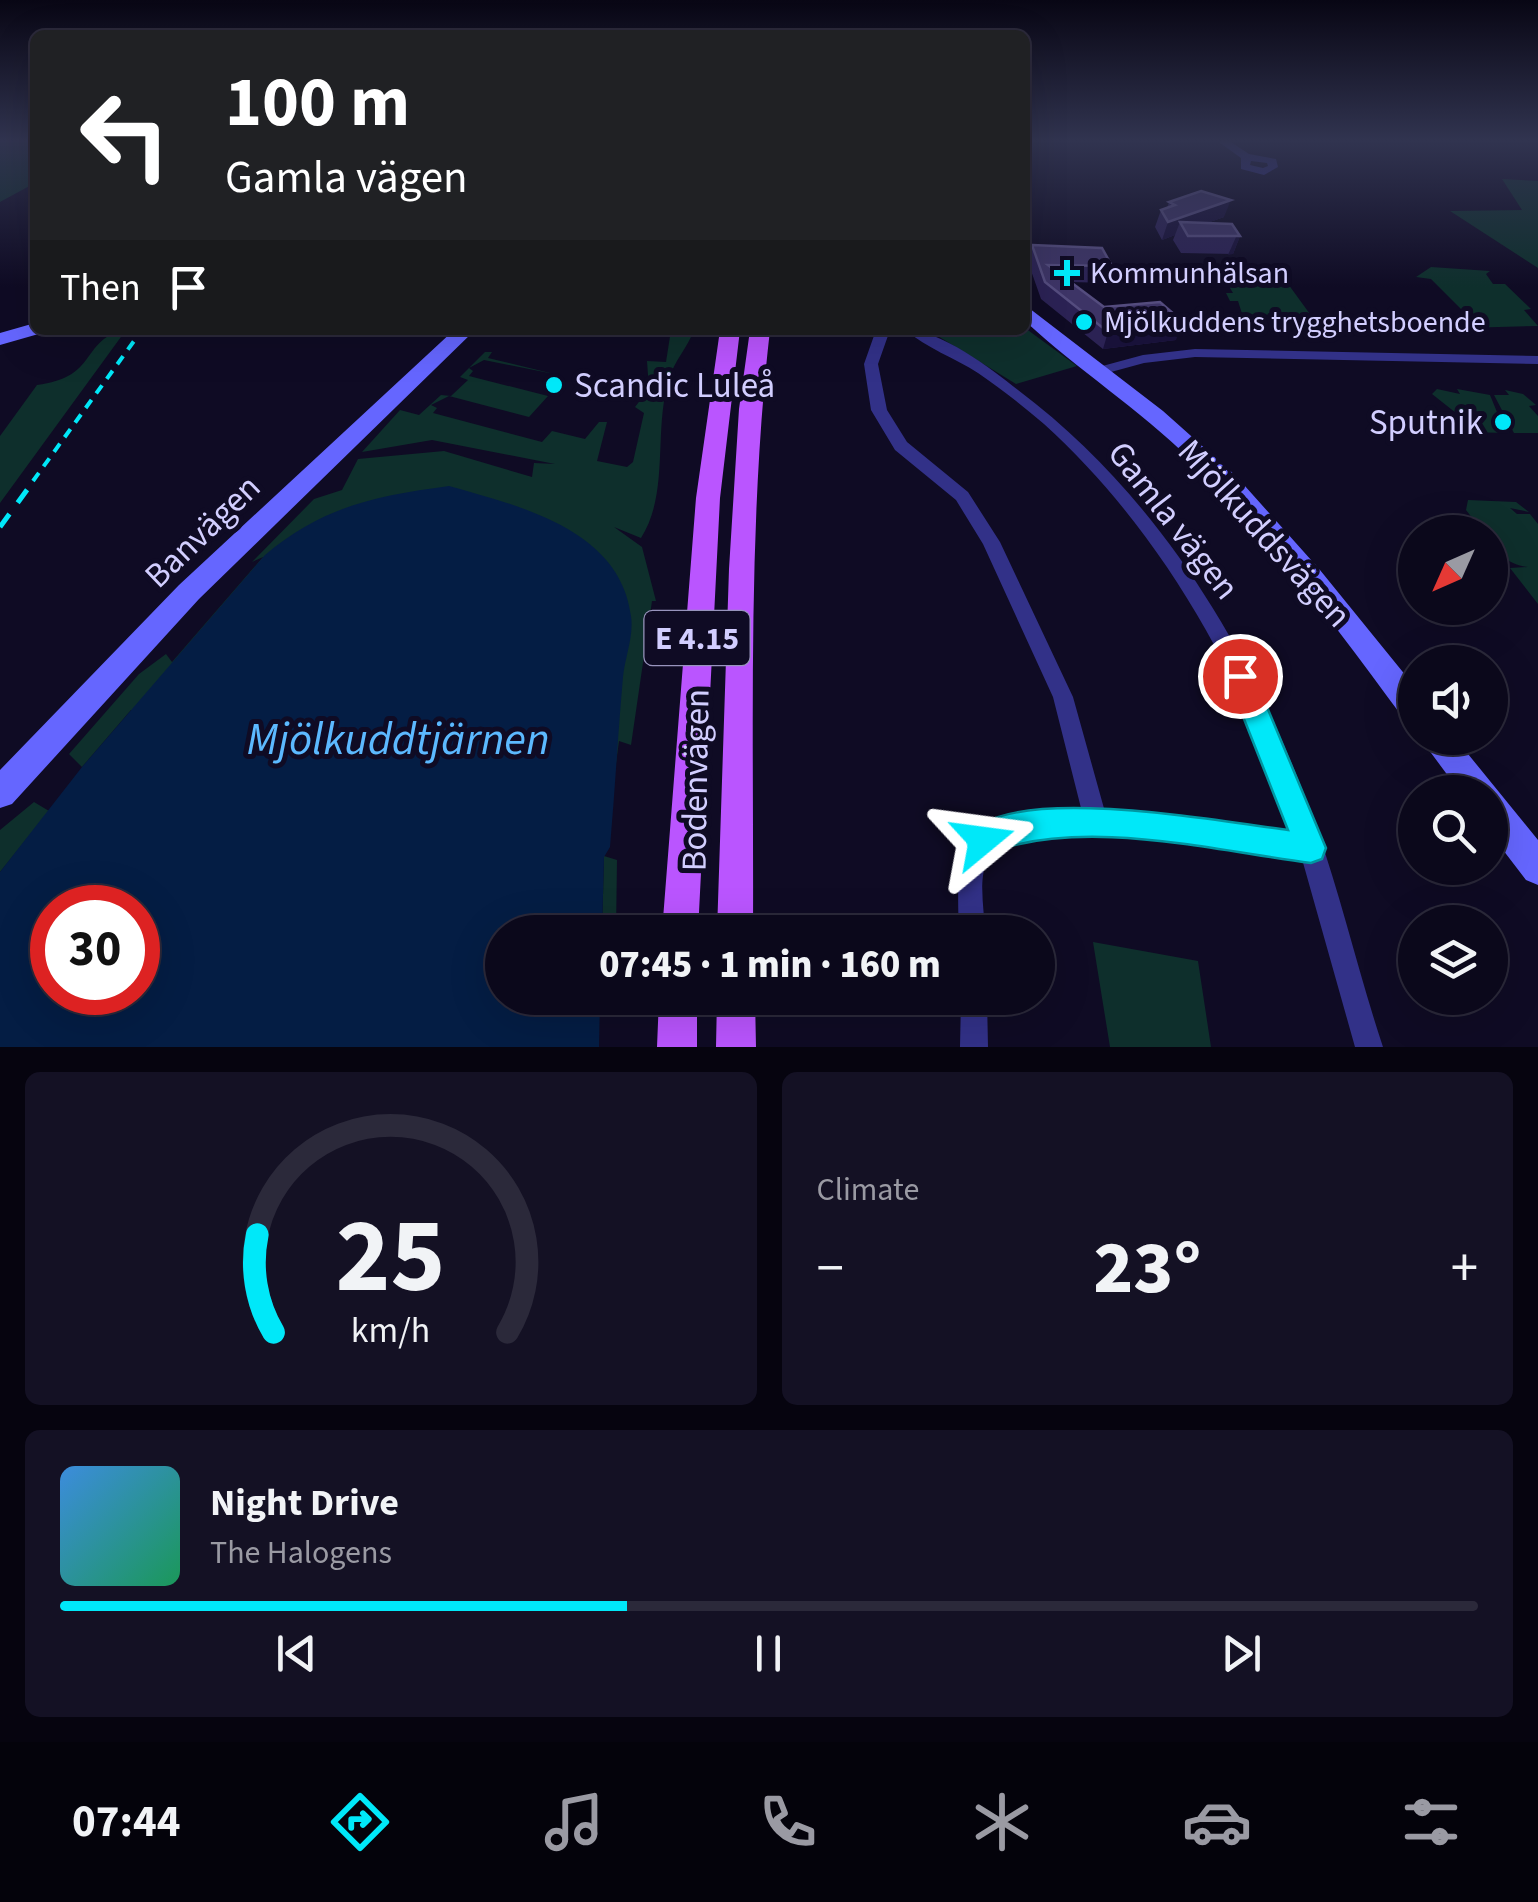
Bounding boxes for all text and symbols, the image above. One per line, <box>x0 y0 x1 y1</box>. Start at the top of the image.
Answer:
text: 100 m <box>225 53 410 153</box>
icon: left <box>60 70 190 200</box>
text: Gamla vägen <box>225 146 468 210</box>
place label: Kommunhälsan <box>1090 252 1289 295</box>
icon: arrive <box>161 260 216 315</box>
marker: Kommunhälsan <box>1054 260 1080 286</box>
text: Then <box>60 261 141 315</box>
place label: Mjölkuddens trygghetsboende <box>1104 301 1486 344</box>
marker: Mjölkuddens trygghetsboende <box>1073 311 1095 333</box>
place label: Scandic Luleå <box>574 361 775 411</box>
marker: Scandic Luleå <box>543 374 565 396</box>
place label: Sputnik <box>1369 398 1484 448</box>
marker: Sputnik <box>1492 411 1514 433</box>
street label: Mjölkuddsvägen <box>1166 428 1363 639</box>
street label: Gamla vägen <box>1095 431 1251 610</box>
street label: Banvägen <box>133 464 272 600</box>
north arrow <box>1398 515 1508 625</box>
map controls <box>1398 515 1508 1015</box>
road number: E 4.15 <box>644 611 750 665</box>
pin <box>1198 634 1283 719</box>
button: sound <box>1398 645 1508 755</box>
icon: arrive <box>1213 649 1268 704</box>
street label: Bodenvägen <box>669 688 723 872</box>
water label: Mjölkuddtjärnen <box>246 708 550 772</box>
button: search <box>1398 775 1508 885</box>
position arrow <box>931 788 1035 892</box>
speed limit sign: 30 <box>30 885 160 1015</box>
button: layers <box>1398 905 1508 1015</box>
text: 07:45 · 1 min · 160 m <box>599 938 941 992</box>
text: Climate <box>817 1167 919 1213</box>
text: 25 <box>336 1184 446 1332</box>
text: 23° <box>1093 1215 1201 1322</box>
text: − <box>817 1230 844 1308</box>
text: + <box>1451 1230 1478 1308</box>
text: km/h <box>351 1305 430 1356</box>
text: Night Drive <box>210 1476 399 1530</box>
text: The Halogens <box>210 1530 392 1576</box>
icon: previous <box>269 1626 324 1681</box>
icon: pause <box>741 1626 796 1681</box>
icon: next <box>1214 1626 1269 1681</box>
icon: directions <box>325 1787 395 1857</box>
icon: music <box>539 1787 609 1857</box>
icon: phone <box>753 1787 823 1857</box>
icon: climate <box>967 1787 1037 1857</box>
icon: car <box>1182 1787 1252 1857</box>
icon: filters <box>1396 1787 1466 1857</box>
text: 07:44 <box>72 1790 181 1854</box>

